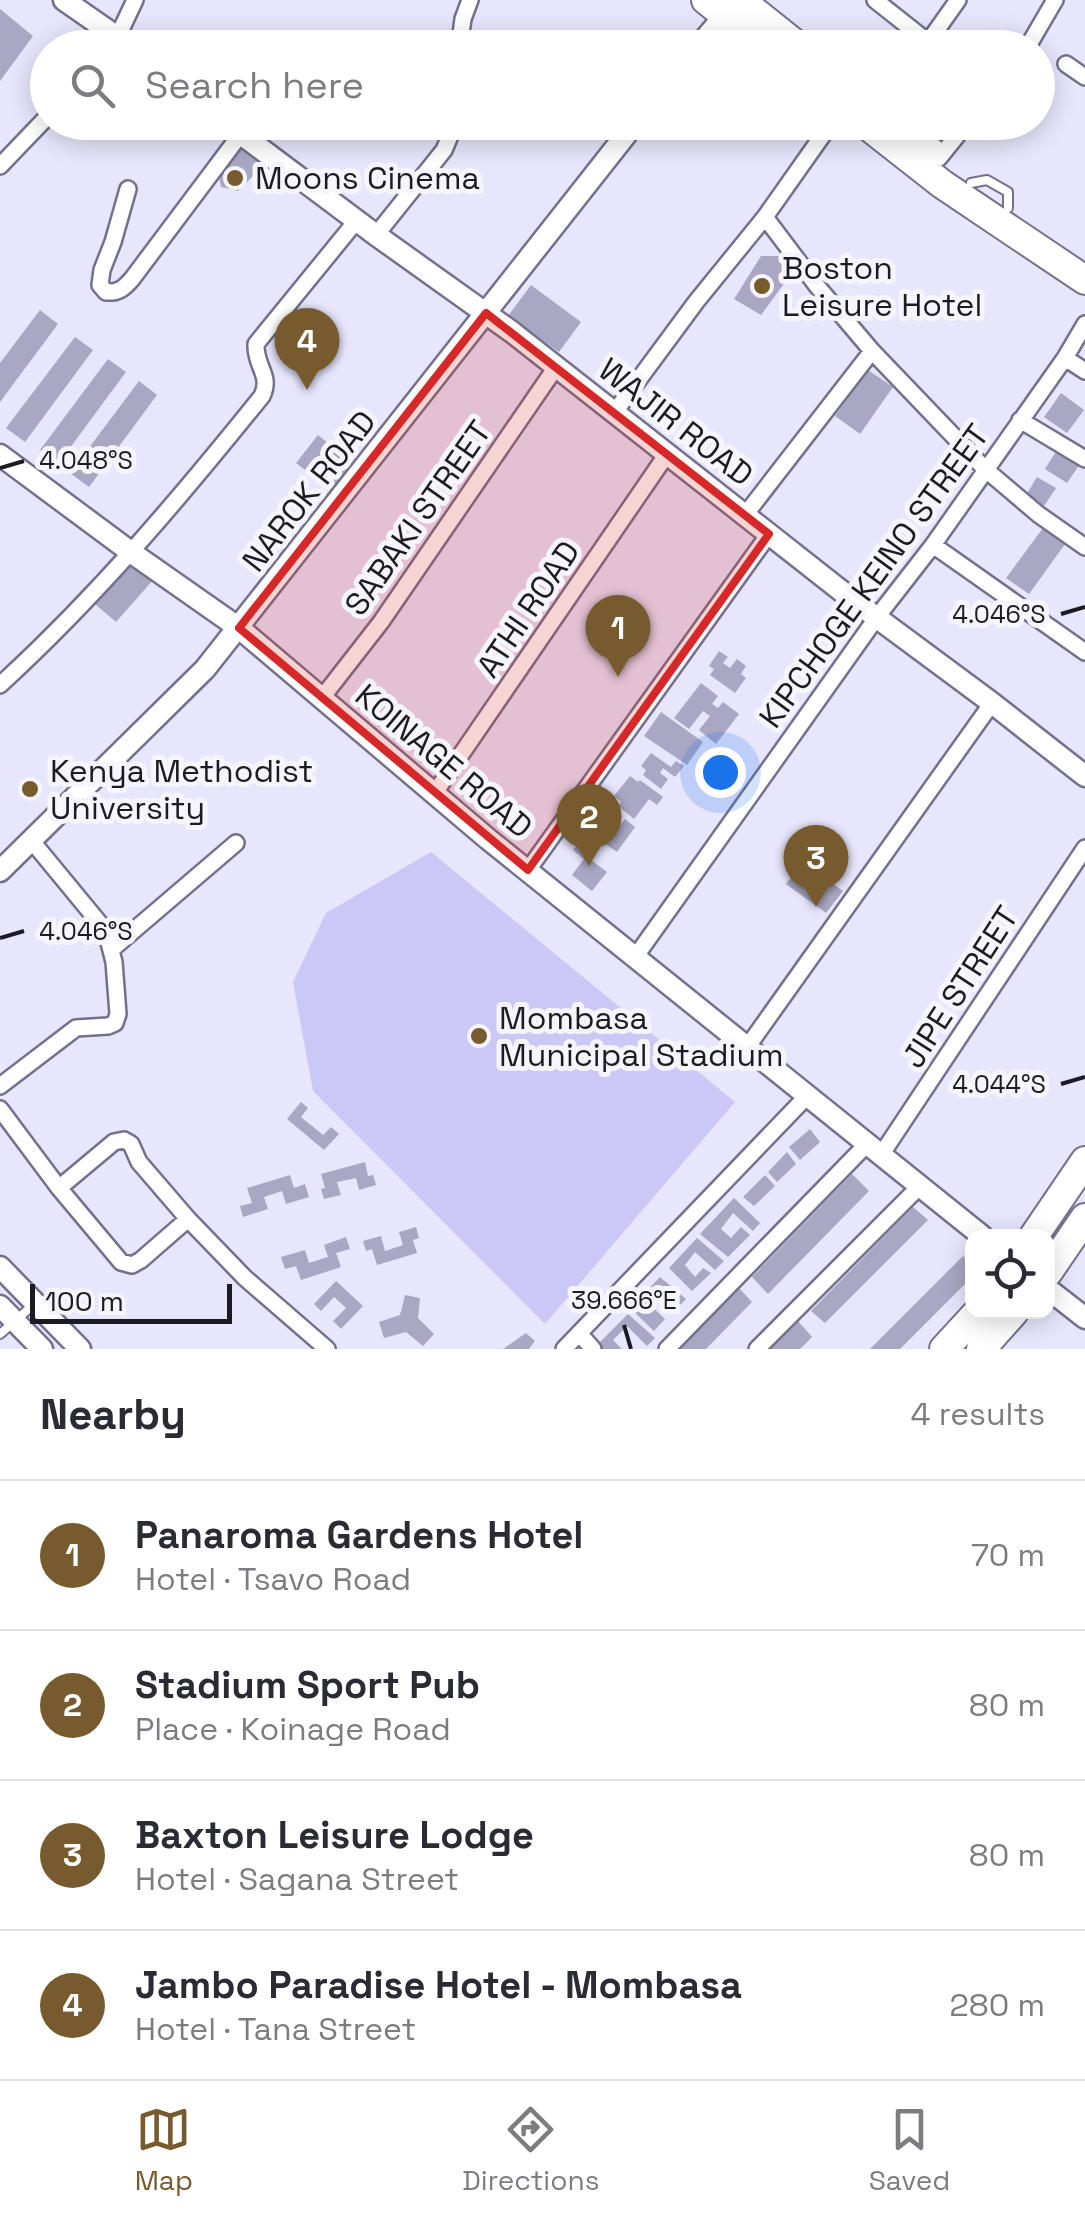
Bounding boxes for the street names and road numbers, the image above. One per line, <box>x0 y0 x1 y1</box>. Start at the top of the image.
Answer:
street label: WAJIR ROAD <box>591 349 761 495</box>
street label: NAROK ROAD <box>234 402 384 580</box>
street label: SABAKI STREET <box>336 413 500 623</box>
street label: KIPCHOGE KEINO STREET <box>750 416 998 736</box>
street label: ATHI ROAD <box>468 533 588 685</box>
street label: KOINAGE ROAD <box>347 675 541 847</box>
street label: JIPE STREET <box>893 899 1027 1075</box>

